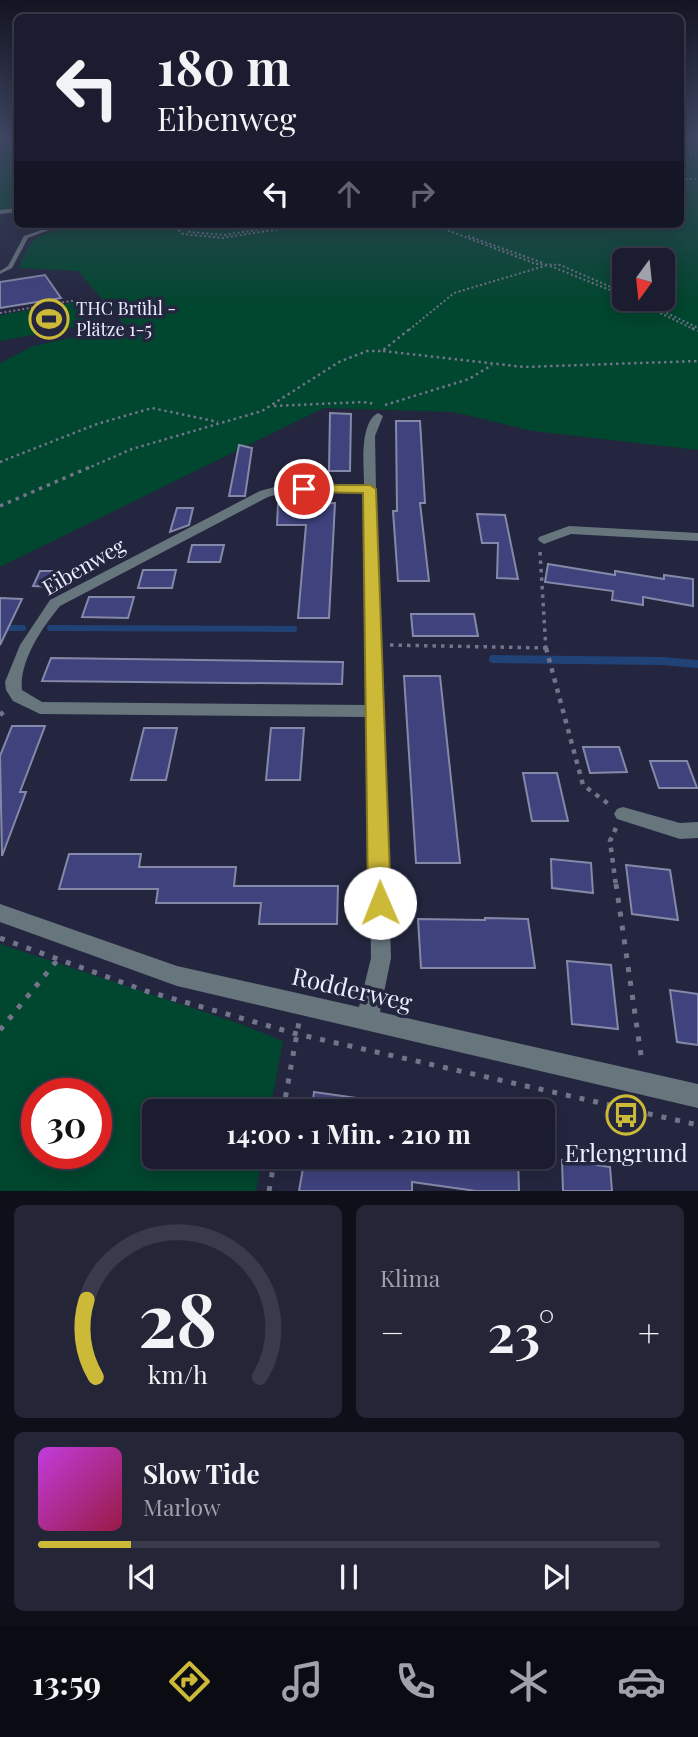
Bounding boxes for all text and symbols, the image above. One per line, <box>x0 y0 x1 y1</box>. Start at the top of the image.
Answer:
text: 180 m <box>157 33 291 98</box>
icon: left <box>42 42 133 133</box>
text: Eibenweg <box>157 96 296 139</box>
icon: left <box>257 175 295 213</box>
icon: ahead <box>330 175 368 213</box>
icon: right <box>403 175 441 213</box>
north arrow <box>612 248 676 312</box>
map controls <box>612 248 675 311</box>
place label: THC Brühl - Plätze 1-5 <box>76 296 176 341</box>
sports icon: THC Brühl - Plätze 1-5 <box>28 298 70 340</box>
pin <box>274 459 334 519</box>
icon: arrive <box>285 470 323 508</box>
street label: Eibenweg <box>36 530 130 600</box>
position arrow <box>343 866 417 940</box>
street label: Rodderweg <box>289 959 416 1017</box>
speed limit sign: 30 <box>21 1078 112 1169</box>
bus stop icon: Erlengrund <box>605 1094 647 1136</box>
text: 14:00 · 1 Min. · 210 m <box>226 1116 471 1151</box>
place label: Erlengrund <box>564 1136 688 1168</box>
text: Klima <box>380 1262 440 1293</box>
text: 28 <box>139 1269 217 1366</box>
text: 23° <box>488 1297 555 1366</box>
text: − <box>380 1306 405 1357</box>
text: + <box>638 1306 660 1357</box>
text: km/h <box>148 1357 208 1390</box>
text: Slow Tide <box>143 1456 260 1491</box>
text: Marlow <box>143 1491 221 1522</box>
icon: previous <box>123 1558 161 1596</box>
icon: pause <box>330 1558 368 1596</box>
icon: next <box>537 1558 575 1596</box>
icon: directions <box>165 1657 214 1706</box>
icon: music <box>278 1657 327 1706</box>
icon: phone <box>391 1657 440 1706</box>
icon: climate <box>504 1657 553 1706</box>
icon: car <box>617 1657 666 1706</box>
text: 13:59 <box>32 1660 101 1703</box>

